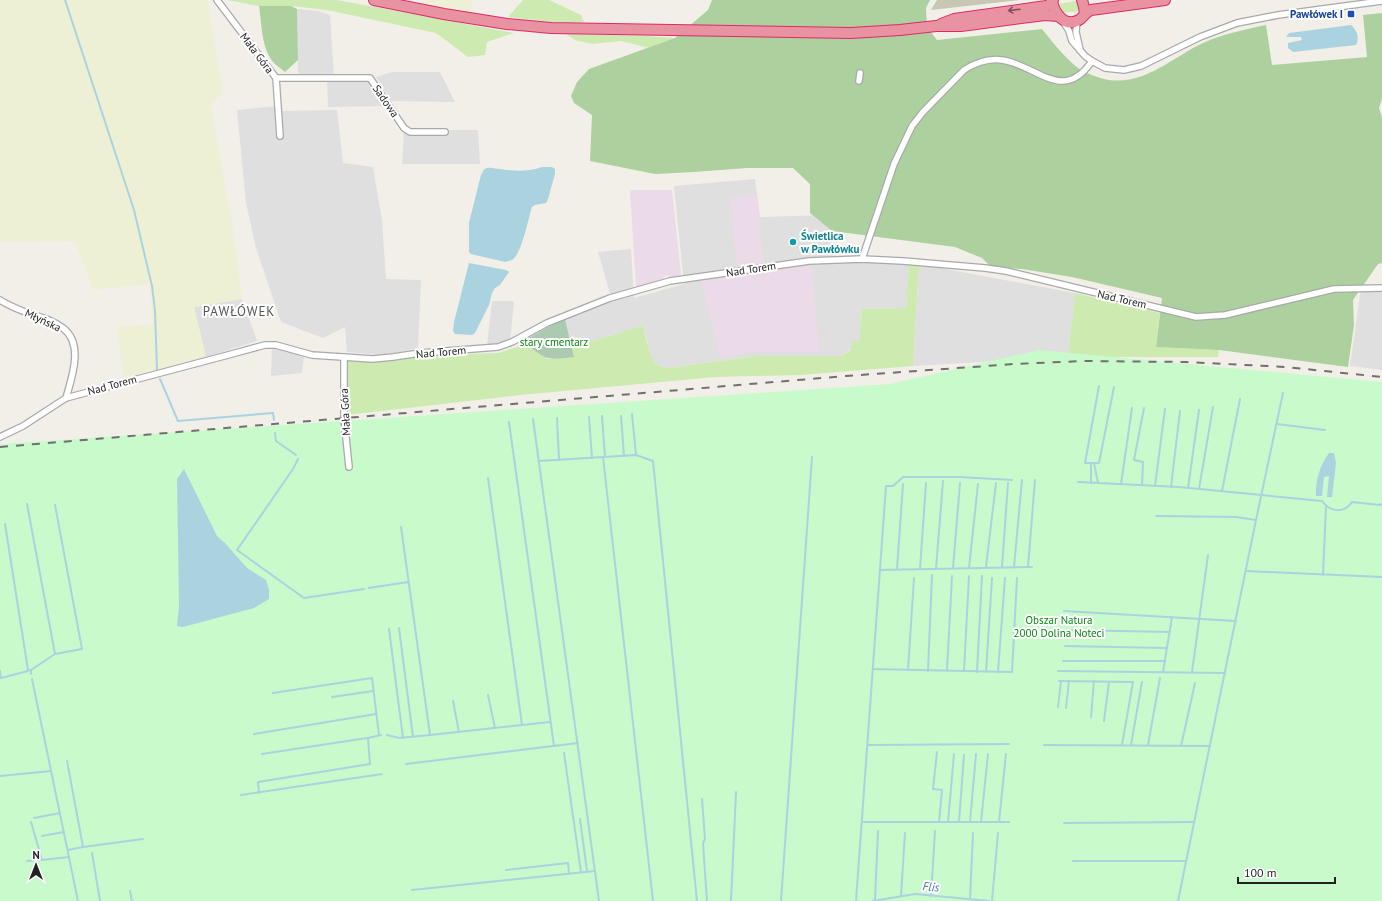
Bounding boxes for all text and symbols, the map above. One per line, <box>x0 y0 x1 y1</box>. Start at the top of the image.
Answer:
one-way arrow <box>1008 6 1021 14</box>
place label: Pawłówek I <box>1290 7 1343 21</box>
marker: Pawłówek I <box>1346 9 1356 19</box>
street label: Mała Góra <box>237 30 277 76</box>
street label: Sadowa <box>370 82 402 120</box>
place label: Świetlica w Pawłówku <box>800 229 859 256</box>
marker: Świetlica w Pawłówku <box>788 237 798 247</box>
street label: Nad Torem <box>725 258 777 280</box>
street label: Nad Torem <box>1096 287 1148 311</box>
district label: PAWŁÓWEK <box>203 303 275 320</box>
street label: Młyńska <box>23 306 63 334</box>
park label: stary cmentarz <box>520 335 588 349</box>
street label: Nad Torem <box>415 343 467 361</box>
street label: Nad Torem <box>86 372 138 398</box>
street label: Mała Góra <box>337 388 353 436</box>
park label: Obszar Natura 2000 Dolina Noteci <box>1014 613 1104 640</box>
north arrow <box>16 845 56 885</box>
text: N <box>32 848 40 862</box>
scale bar <box>1238 859 1335 885</box>
text: 100 m <box>1244 865 1277 880</box>
water label: Flis <box>922 878 940 895</box>

